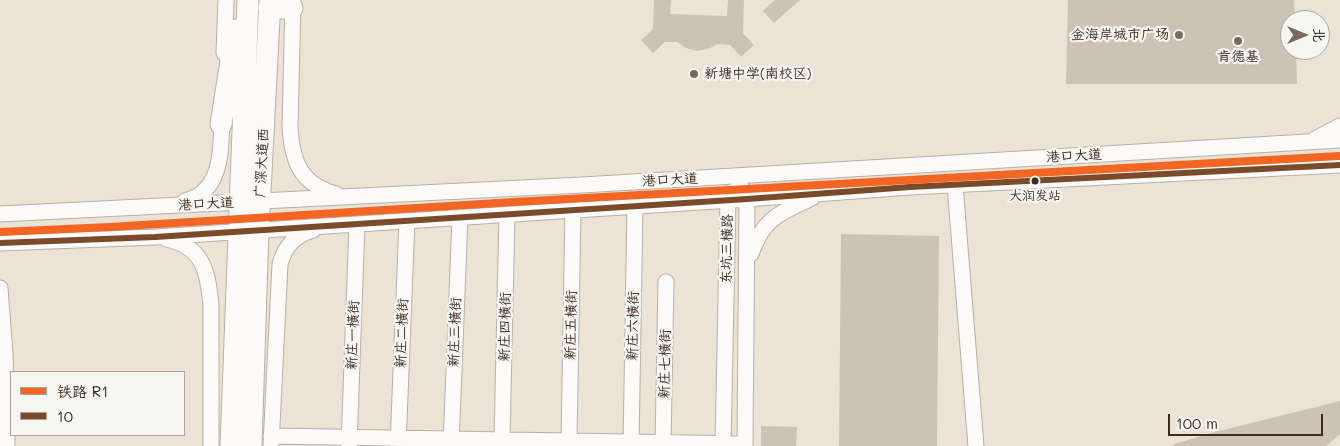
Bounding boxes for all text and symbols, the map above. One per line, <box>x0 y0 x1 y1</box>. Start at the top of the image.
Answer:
north arrow <box>1280 10 1330 60</box>
place label: 金海岸城市广场 <box>1071 27 1169 43</box>
text: 北 <box>1310 28 1329 42</box>
marker: 金海岸城市广场 <box>1173 29 1185 41</box>
marker: 肯德基 <box>1232 35 1244 47</box>
place label: 肯德基 <box>1217 49 1259 65</box>
place label: 新塘中学(南校区) <box>704 66 812 82</box>
marker: 新塘中学(南校区) <box>688 68 700 80</box>
street label: 广深大道西 <box>252 128 272 198</box>
street label: 港口大道 <box>1046 146 1102 166</box>
street label: 港口大道 <box>642 170 698 190</box>
marker: 大润发站 <box>1030 176 1040 186</box>
place label: 大润发站 <box>1009 188 1061 204</box>
street label: 港口大道 <box>178 194 234 214</box>
street label: 东坑三横路 <box>718 214 736 284</box>
street label: 新庄五横街 <box>562 290 580 360</box>
street label: 新庄六横街 <box>624 291 642 361</box>
street label: 新庄四横街 <box>496 292 514 362</box>
street label: 新庄三横街 <box>445 297 465 367</box>
street label: 新庄二横街 <box>392 298 412 368</box>
street label: 新庄一横街 <box>343 300 363 370</box>
street label: 新庄七横街 <box>656 329 674 399</box>
legend <box>10 371 185 436</box>
text: 铁路 R1 <box>57 381 108 401</box>
scale bar <box>1170 404 1325 436</box>
text: 10 <box>57 406 73 426</box>
text: 100 m <box>1176 413 1218 433</box>

